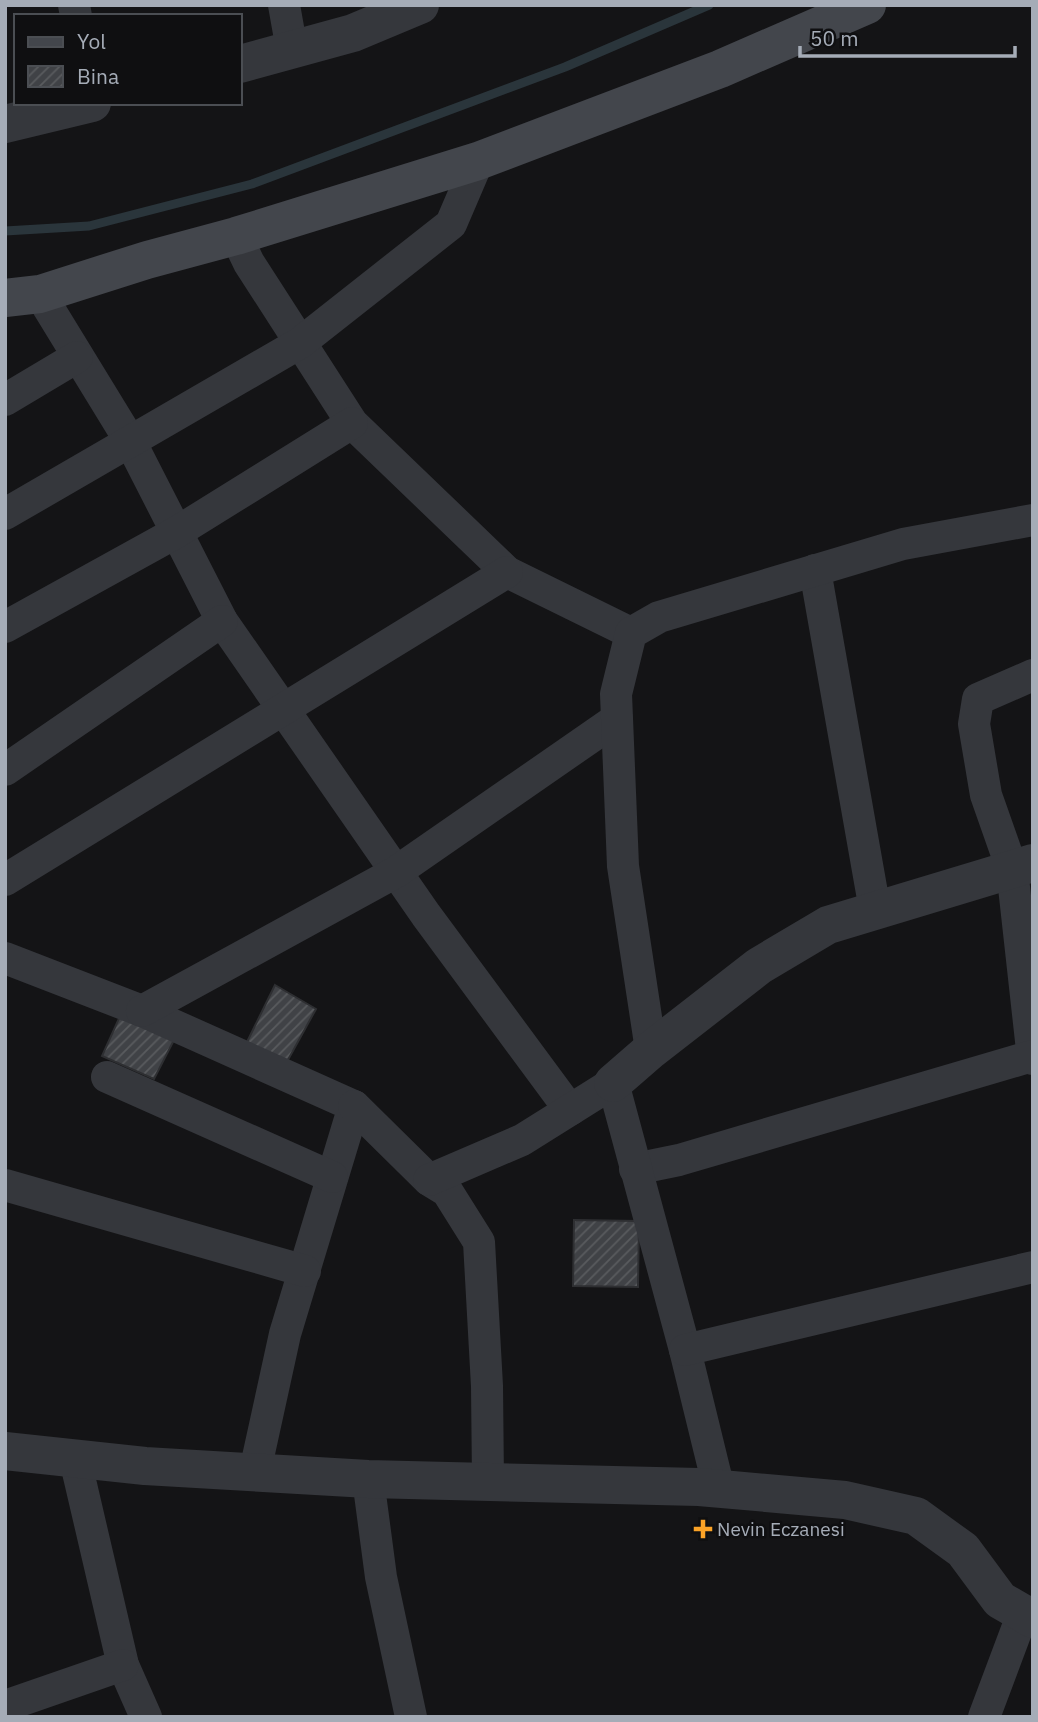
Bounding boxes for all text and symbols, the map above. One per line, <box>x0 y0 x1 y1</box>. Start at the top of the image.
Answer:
legend <box>14 14 242 105</box>
scale bar <box>800 14 1015 58</box>
text: 50 m <box>810 24 859 52</box>
text: Yol <box>77 27 106 55</box>
text: Bina <box>77 62 119 90</box>
place label: Nevin Eczanesi <box>717 1517 845 1541</box>
marker: Nevin Eczanesi <box>695 1521 711 1537</box>

